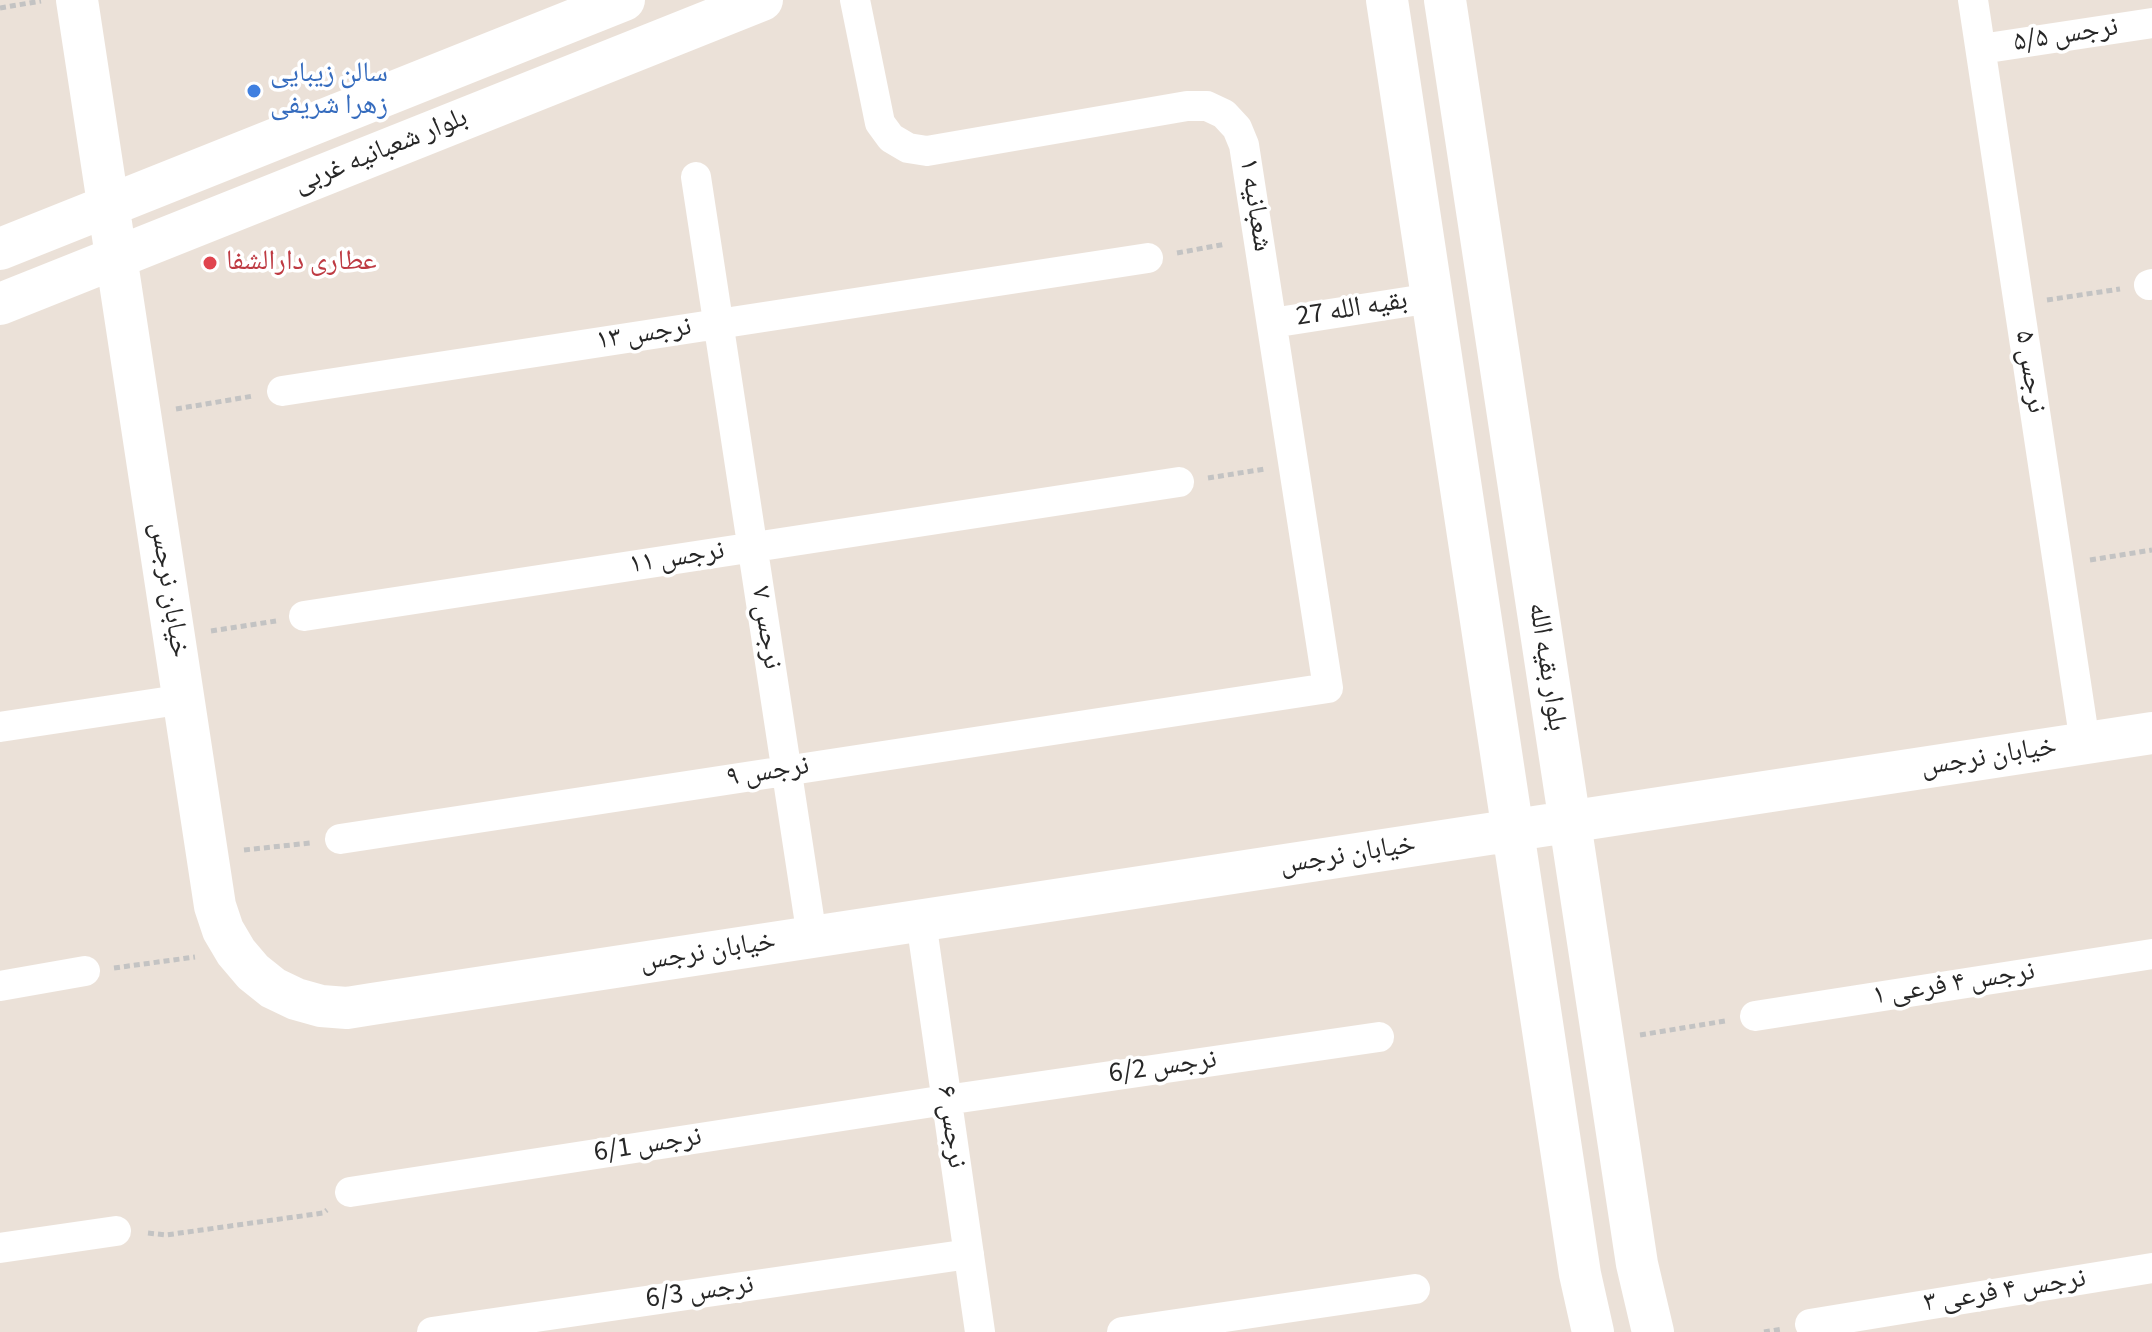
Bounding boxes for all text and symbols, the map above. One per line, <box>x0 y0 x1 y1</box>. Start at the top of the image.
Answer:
street label: نرجس ۵/۵ <box>2011 11 2121 61</box>
place label: سالن زیبایی زهرا شریفی <box>270 58 388 124</box>
marker: سالن زیبایی زهرا شریفی <box>245 82 263 100</box>
street label: بلوار شعبانیه غربی <box>289 102 473 202</box>
street label: شعبانیه ۱ <box>1230 156 1278 254</box>
place label: عطاری دارالشفا <box>226 246 377 280</box>
marker: عطاری دارالشفا <box>201 254 219 272</box>
street label: بقیه الله 27 <box>1294 285 1410 335</box>
street label: نرجس ۱۳ <box>594 311 694 359</box>
street label: نرجس ۵ <box>2006 328 2052 416</box>
street label: خیابان نرجس <box>141 520 195 660</box>
street label: نرجس ۱۱ <box>627 535 727 583</box>
street label: نرجس ۷ <box>742 584 788 672</box>
street label: بلوار بقیه الله <box>1519 600 1573 734</box>
street label: خیابان نرجس <box>1919 731 2059 785</box>
street label: نرجس ۹ <box>724 750 812 796</box>
street label: خیابان نرجس <box>1278 829 1418 883</box>
street label: خیابان نرجس <box>638 926 778 980</box>
street label: نرجس ۴ فرعی ۱ <box>1871 956 2037 1014</box>
street label: نرجس 6/2 <box>1107 1044 1219 1092</box>
street label: نرجس ۶ <box>928 1083 972 1171</box>
street label: نرجس 6/1 <box>592 1121 704 1171</box>
street label: نرجس ۴ فرعی ۳ <box>1922 1263 2088 1321</box>
street label: نرجس 6/3 <box>644 1269 756 1317</box>

